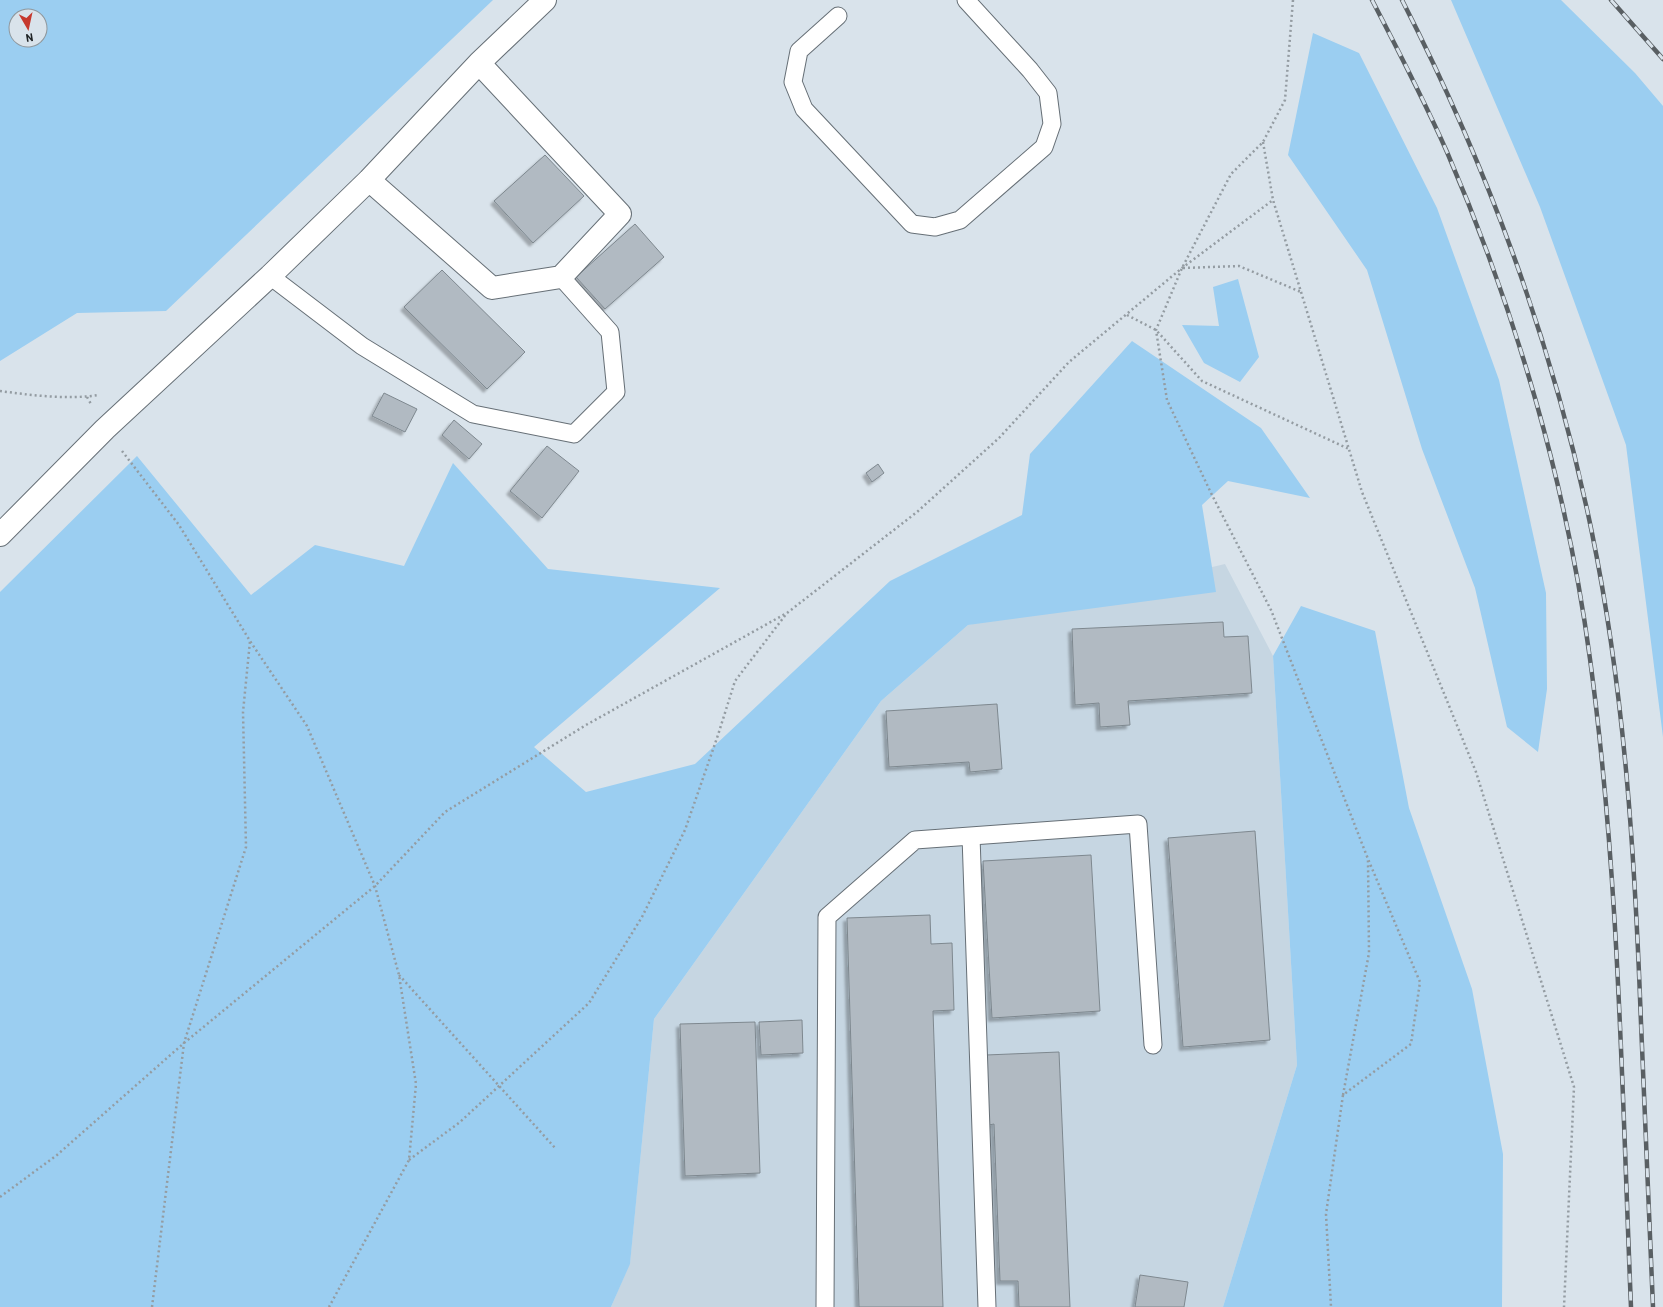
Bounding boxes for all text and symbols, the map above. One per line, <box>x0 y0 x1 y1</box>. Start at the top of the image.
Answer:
north arrow <box>8 8 48 48</box>
text: N <box>25 31 34 45</box>

